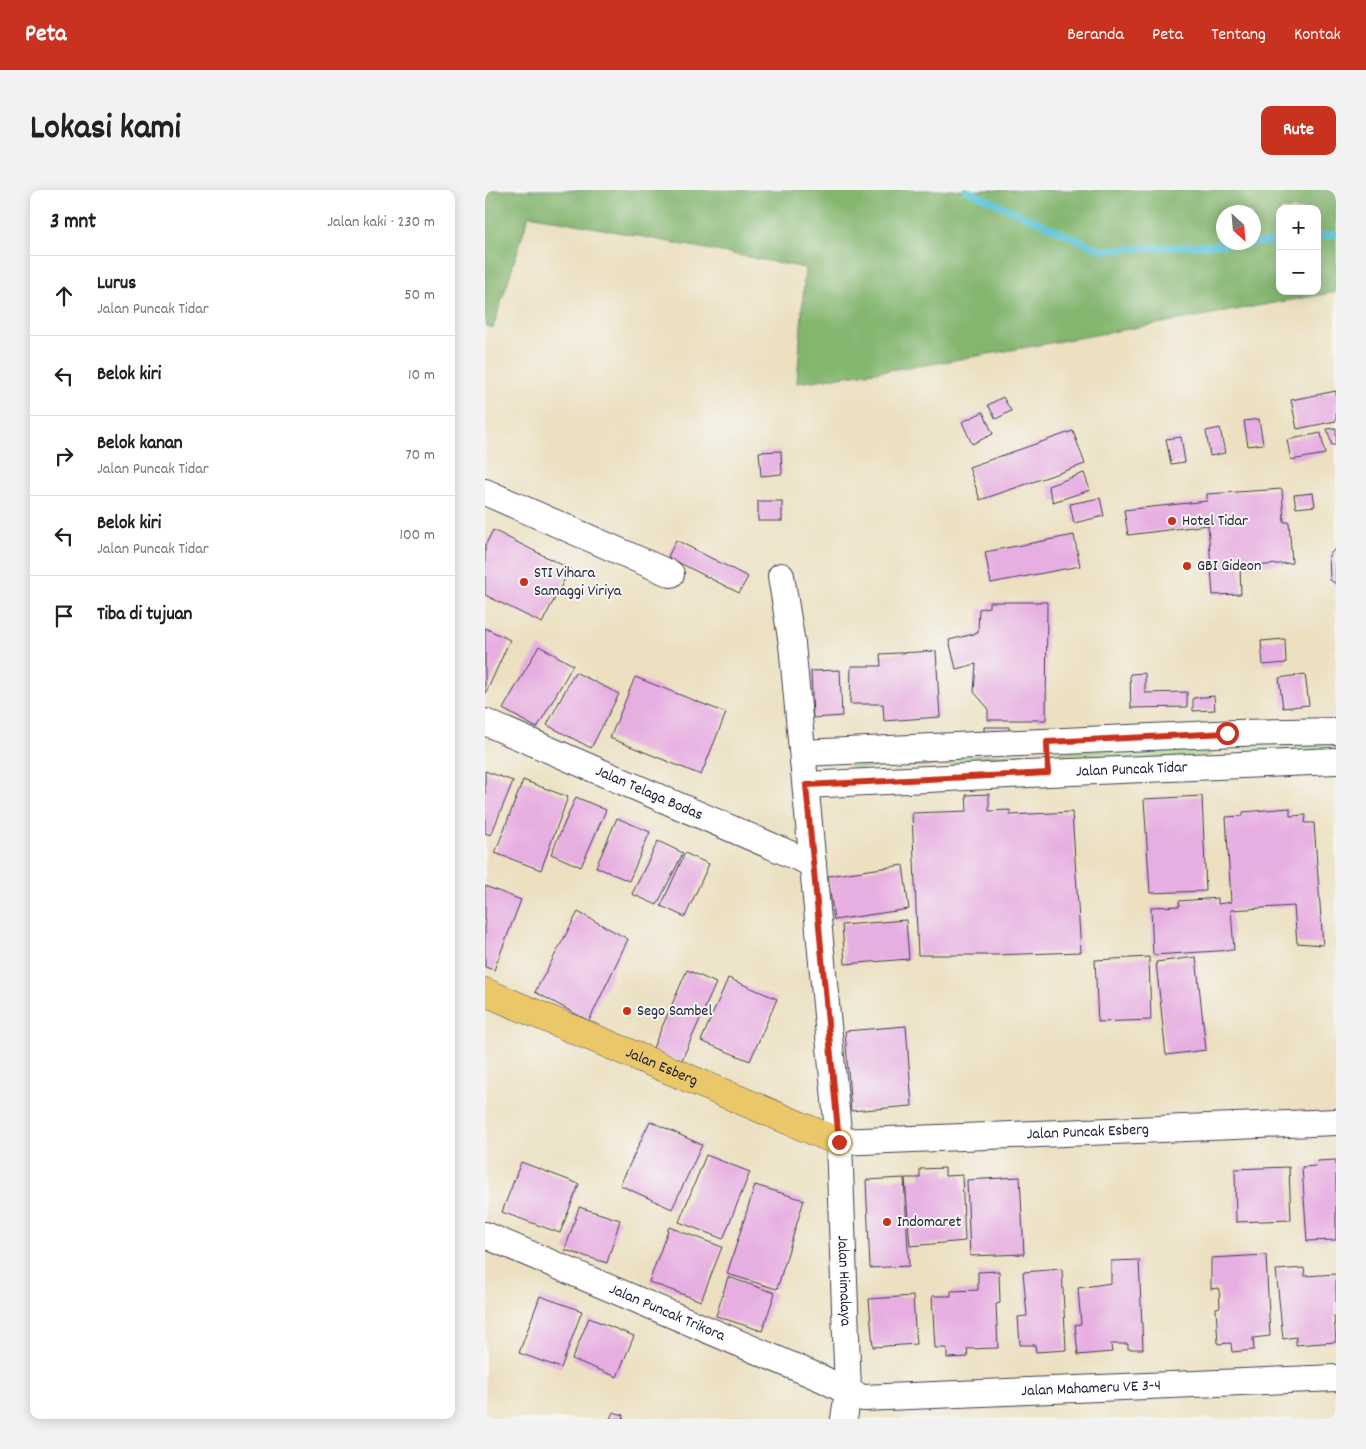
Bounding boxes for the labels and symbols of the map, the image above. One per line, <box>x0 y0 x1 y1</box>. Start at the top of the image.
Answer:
north arrow <box>1216 205 1261 250</box>
place label: Hotel Tidar <box>1182 510 1248 533</box>
marker: Hotel Tidar <box>1166 515 1178 527</box>
place label: GBI Gideon <box>1197 555 1261 578</box>
marker: GBI Gideon <box>1181 560 1193 572</box>
place label: STI Vihara Samaggi Viriya <box>534 562 622 603</box>
marker: STI Vihara Samaggi Viriya <box>518 576 530 588</box>
route start <box>1216 722 1239 745</box>
street label: Jalan Puncak Tidar <box>1075 756 1188 783</box>
street label: Jalan Telaga Bodas <box>592 760 707 827</box>
place label: Sego Sambel <box>637 1000 712 1023</box>
marker: Sego Sambel <box>621 1005 633 1017</box>
street label: Jalan Esberg <box>622 1041 702 1092</box>
street label: Jalan Puncak Esberg <box>1026 1118 1149 1146</box>
route end <box>828 1131 851 1154</box>
place label: Indomaret <box>897 1211 961 1234</box>
marker: Indomaret <box>881 1216 893 1228</box>
street label: Jalan Himalaya <box>831 1235 857 1327</box>
street label: Jalan Puncak Trikora <box>606 1278 729 1348</box>
street label: Jalan Mahameru VE 3-4 <box>1021 1374 1161 1403</box>

